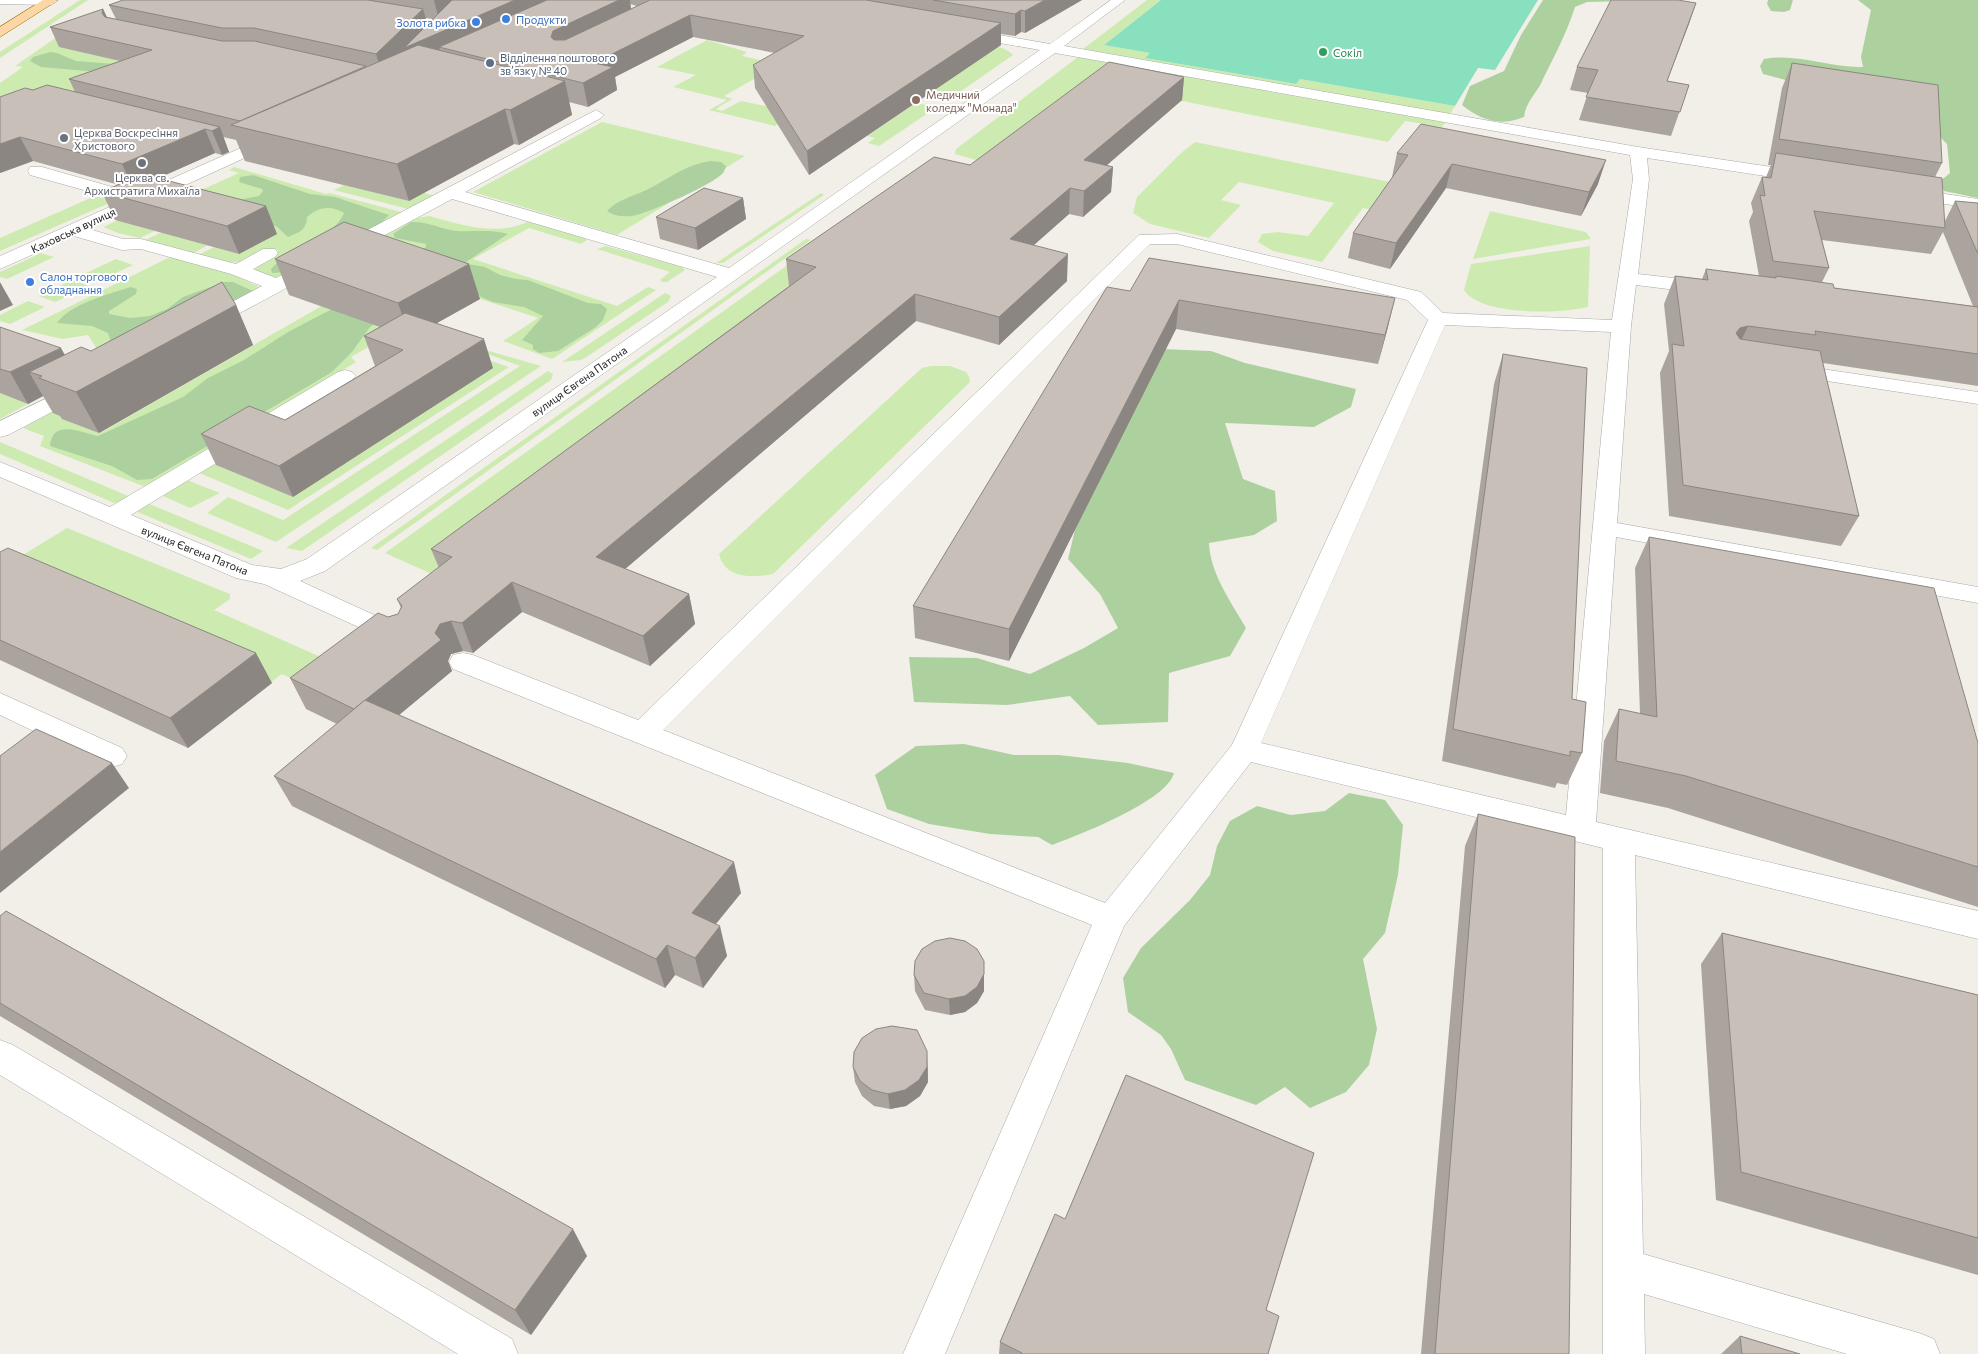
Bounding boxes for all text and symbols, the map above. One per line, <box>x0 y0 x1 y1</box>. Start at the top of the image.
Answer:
marker: Продукти <box>500 13 512 25</box>
place label: Продукти <box>516 13 567 26</box>
place label: Золота рибка <box>396 16 466 29</box>
marker: Золота рибка <box>470 16 482 28</box>
marker: Сокіл <box>1317 46 1329 58</box>
place label: Сокіл <box>1333 46 1362 59</box>
place label: Відділення поштового зв’язку № 40 <box>500 51 616 77</box>
marker: Відділення поштового зв’язку № 40 <box>484 57 496 69</box>
place label: Медичний коледж "Монада" <box>926 88 1017 114</box>
marker: Медичний коледж "Монада" <box>910 94 922 106</box>
place label: Церква Воскресіння Христового <box>74 126 178 152</box>
marker: Церква Воскресіння Христового <box>58 132 70 144</box>
marker: Церква св. Архистратига Михаїла <box>136 157 148 169</box>
place label: Церква св. Архистратига Михаїла <box>84 171 200 197</box>
street label: Каховська вулиця <box>29 205 117 255</box>
place label: Салон торгового обладнання <box>40 270 128 296</box>
marker: Салон торгового обладнання <box>24 276 36 288</box>
street label: вулиця Євгена Патона <box>529 343 629 419</box>
street label: вулиця Євгена Патона <box>140 523 250 577</box>

